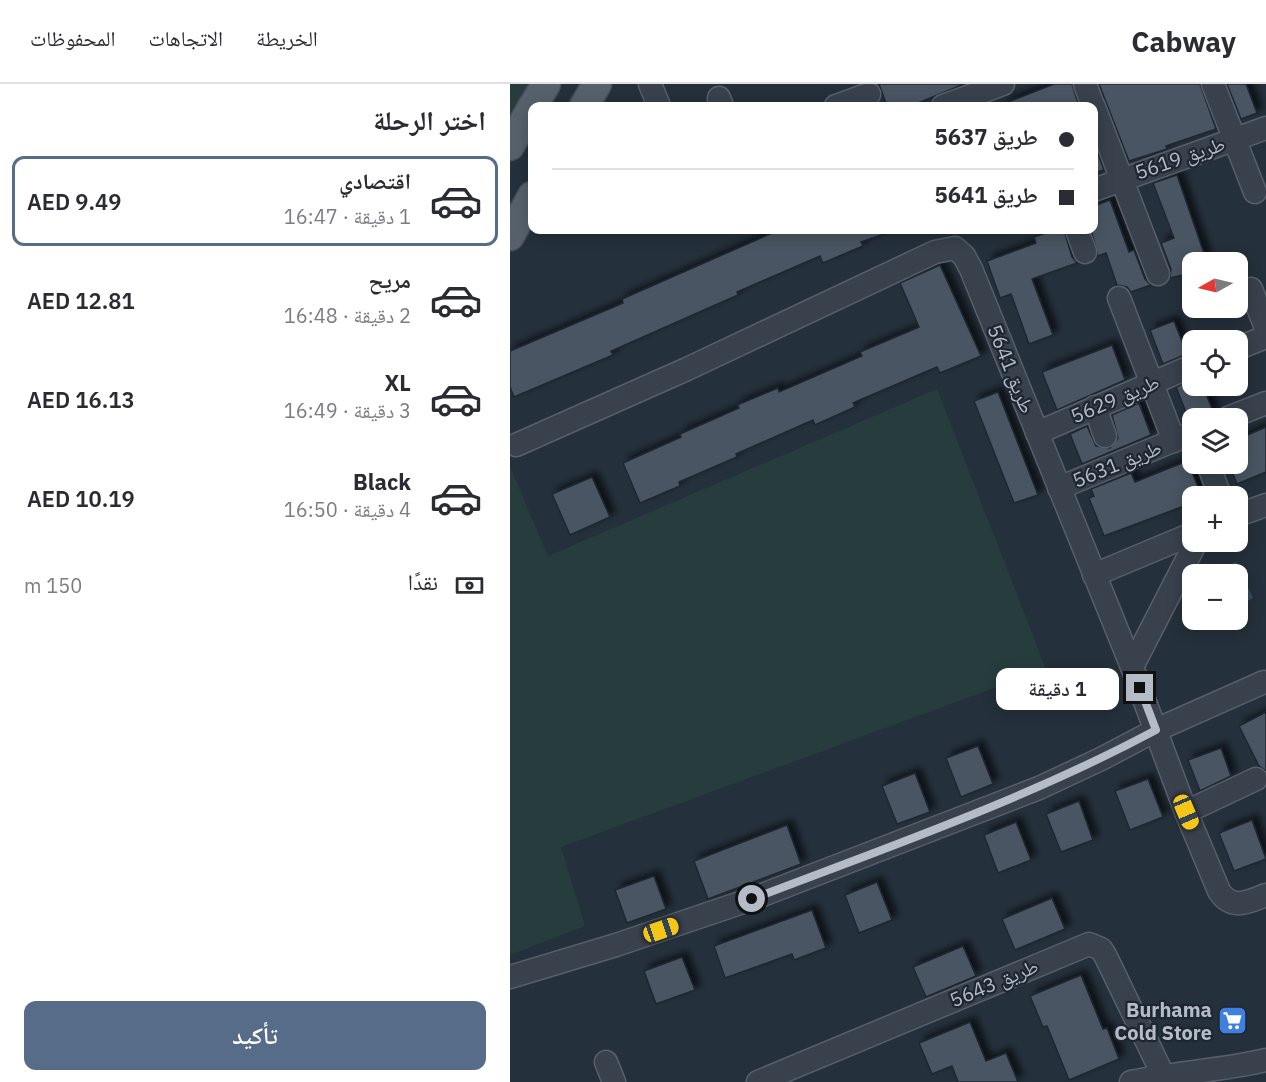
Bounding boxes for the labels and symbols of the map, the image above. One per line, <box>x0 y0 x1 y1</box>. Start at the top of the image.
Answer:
street label: طريق 5619 <box>1131 130 1229 186</box>
north arrow <box>1182 252 1248 318</box>
street label: طريق 5641 <box>981 320 1042 417</box>
street label: طريق 5629 <box>1066 368 1163 429</box>
street label: طريق 5631 <box>1068 433 1165 494</box>
callout: 1 دقيقة <box>996 667 1119 709</box>
route end <box>1126 674 1153 701</box>
car <box>1171 792 1201 832</box>
route start <box>738 885 765 912</box>
car <box>641 916 681 944</box>
street label: طريق 5643 <box>945 952 1042 1013</box>
place label: Burhama Cold Store <box>1114 996 1212 1046</box>
supermarket icon: Burhama Cold Store <box>1217 1005 1249 1037</box>

